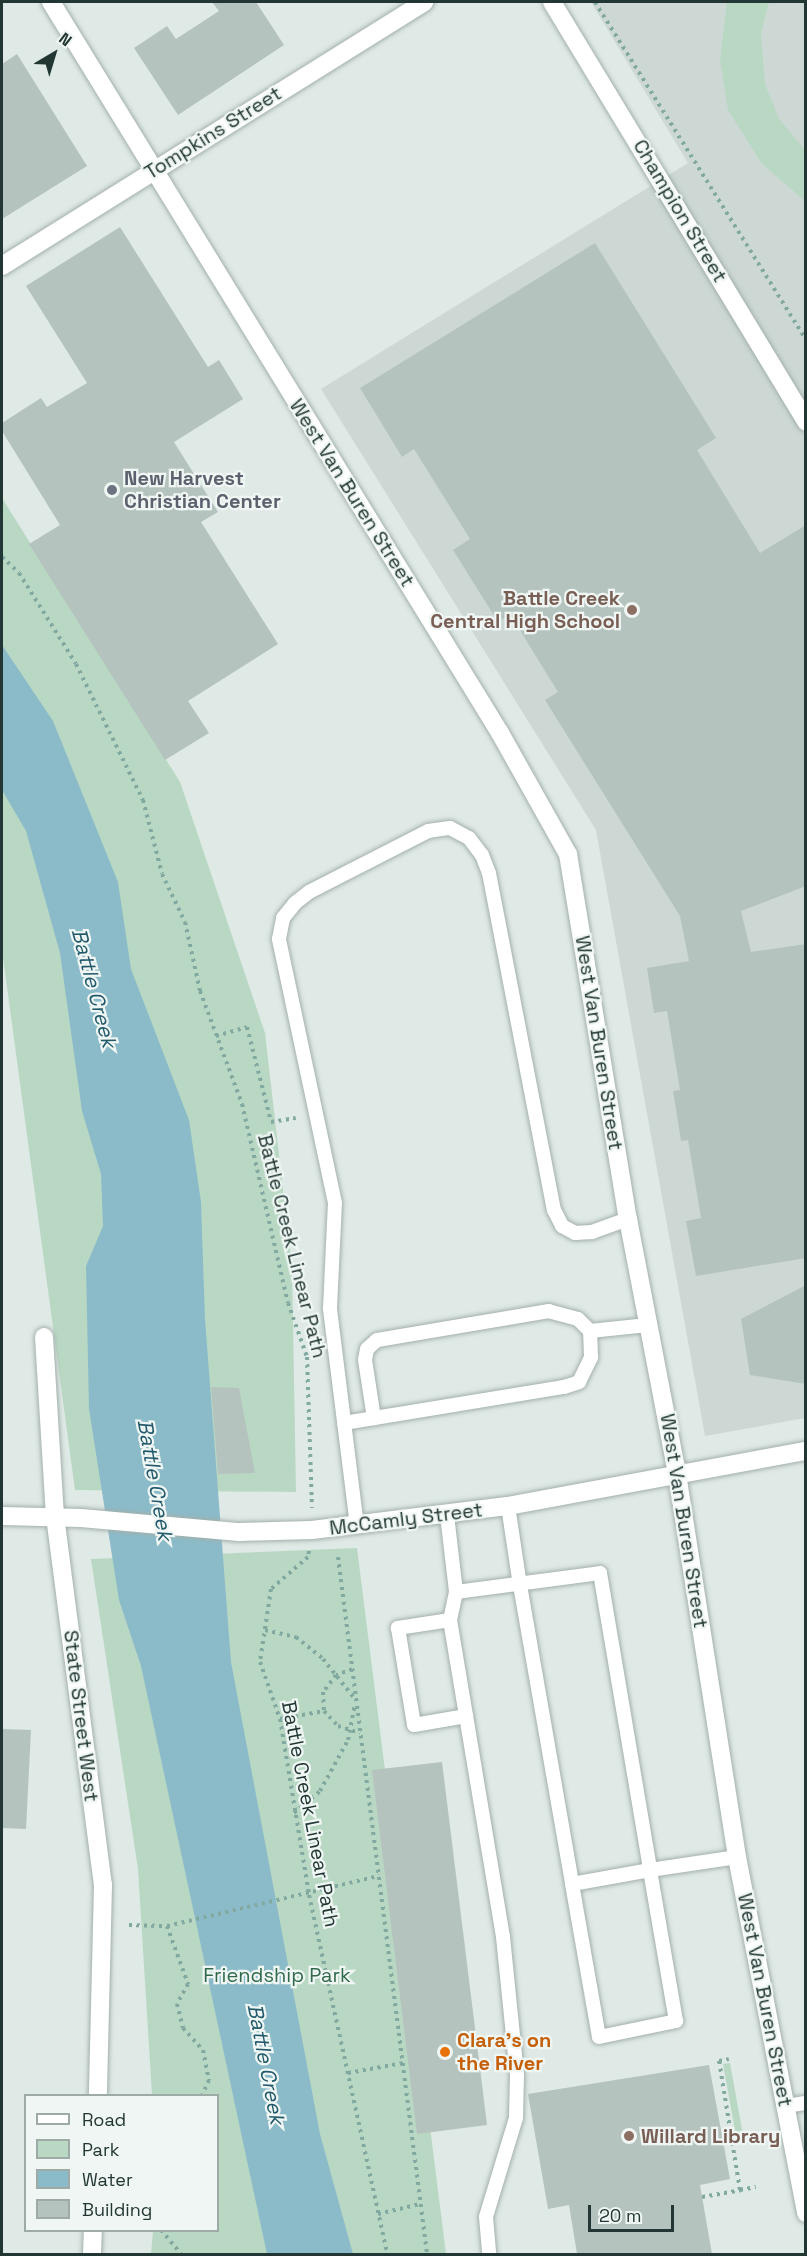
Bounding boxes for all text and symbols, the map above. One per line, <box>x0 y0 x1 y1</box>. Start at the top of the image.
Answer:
north arrow <box>24 24 84 84</box>
text: N <box>55 28 76 51</box>
street label: Tompkins Street <box>140 81 286 185</box>
street label: Champion Street <box>628 135 732 287</box>
street label: West Van Buren Street <box>284 395 420 591</box>
place label: New Harvest Christian Center <box>124 466 281 513</box>
marker: New Harvest Christian Center <box>105 483 119 497</box>
place label: Battle Creek Central High School <box>430 586 620 633</box>
marker: Battle Creek Central High School <box>625 603 639 617</box>
water label: Battle Creek <box>66 926 122 1050</box>
street label: West Van Buren Street <box>570 934 628 1152</box>
street label: Battle Creek Linear Path <box>253 1131 331 1361</box>
street label: West Van Buren Street <box>655 1412 713 1630</box>
water label: Battle Creek <box>132 1417 178 1543</box>
street label: McCamly Street <box>328 1498 484 1540</box>
street label: State Street West <box>59 1629 103 1803</box>
street label: Battle Creek Linear Path <box>276 1699 344 1929</box>
street label: West Van Buren Street <box>732 1891 798 2109</box>
park label: Friendship Park <box>203 1963 351 1987</box>
water label: Battle Creek <box>242 2001 290 2127</box>
place label: Clara's on the River <box>457 2028 551 2075</box>
marker: Clara's on the River <box>438 2045 452 2059</box>
legend <box>24 2094 219 2232</box>
text: Road <box>82 2108 126 2131</box>
place label: Willard Library <box>641 2124 780 2148</box>
marker: Willard Library <box>622 2129 636 2143</box>
text: Park <box>82 2138 119 2161</box>
text: Water <box>82 2168 133 2191</box>
scale bar <box>591 2193 676 2231</box>
text: Building <box>82 2198 152 2221</box>
text: 20 m <box>599 2204 642 2227</box>

